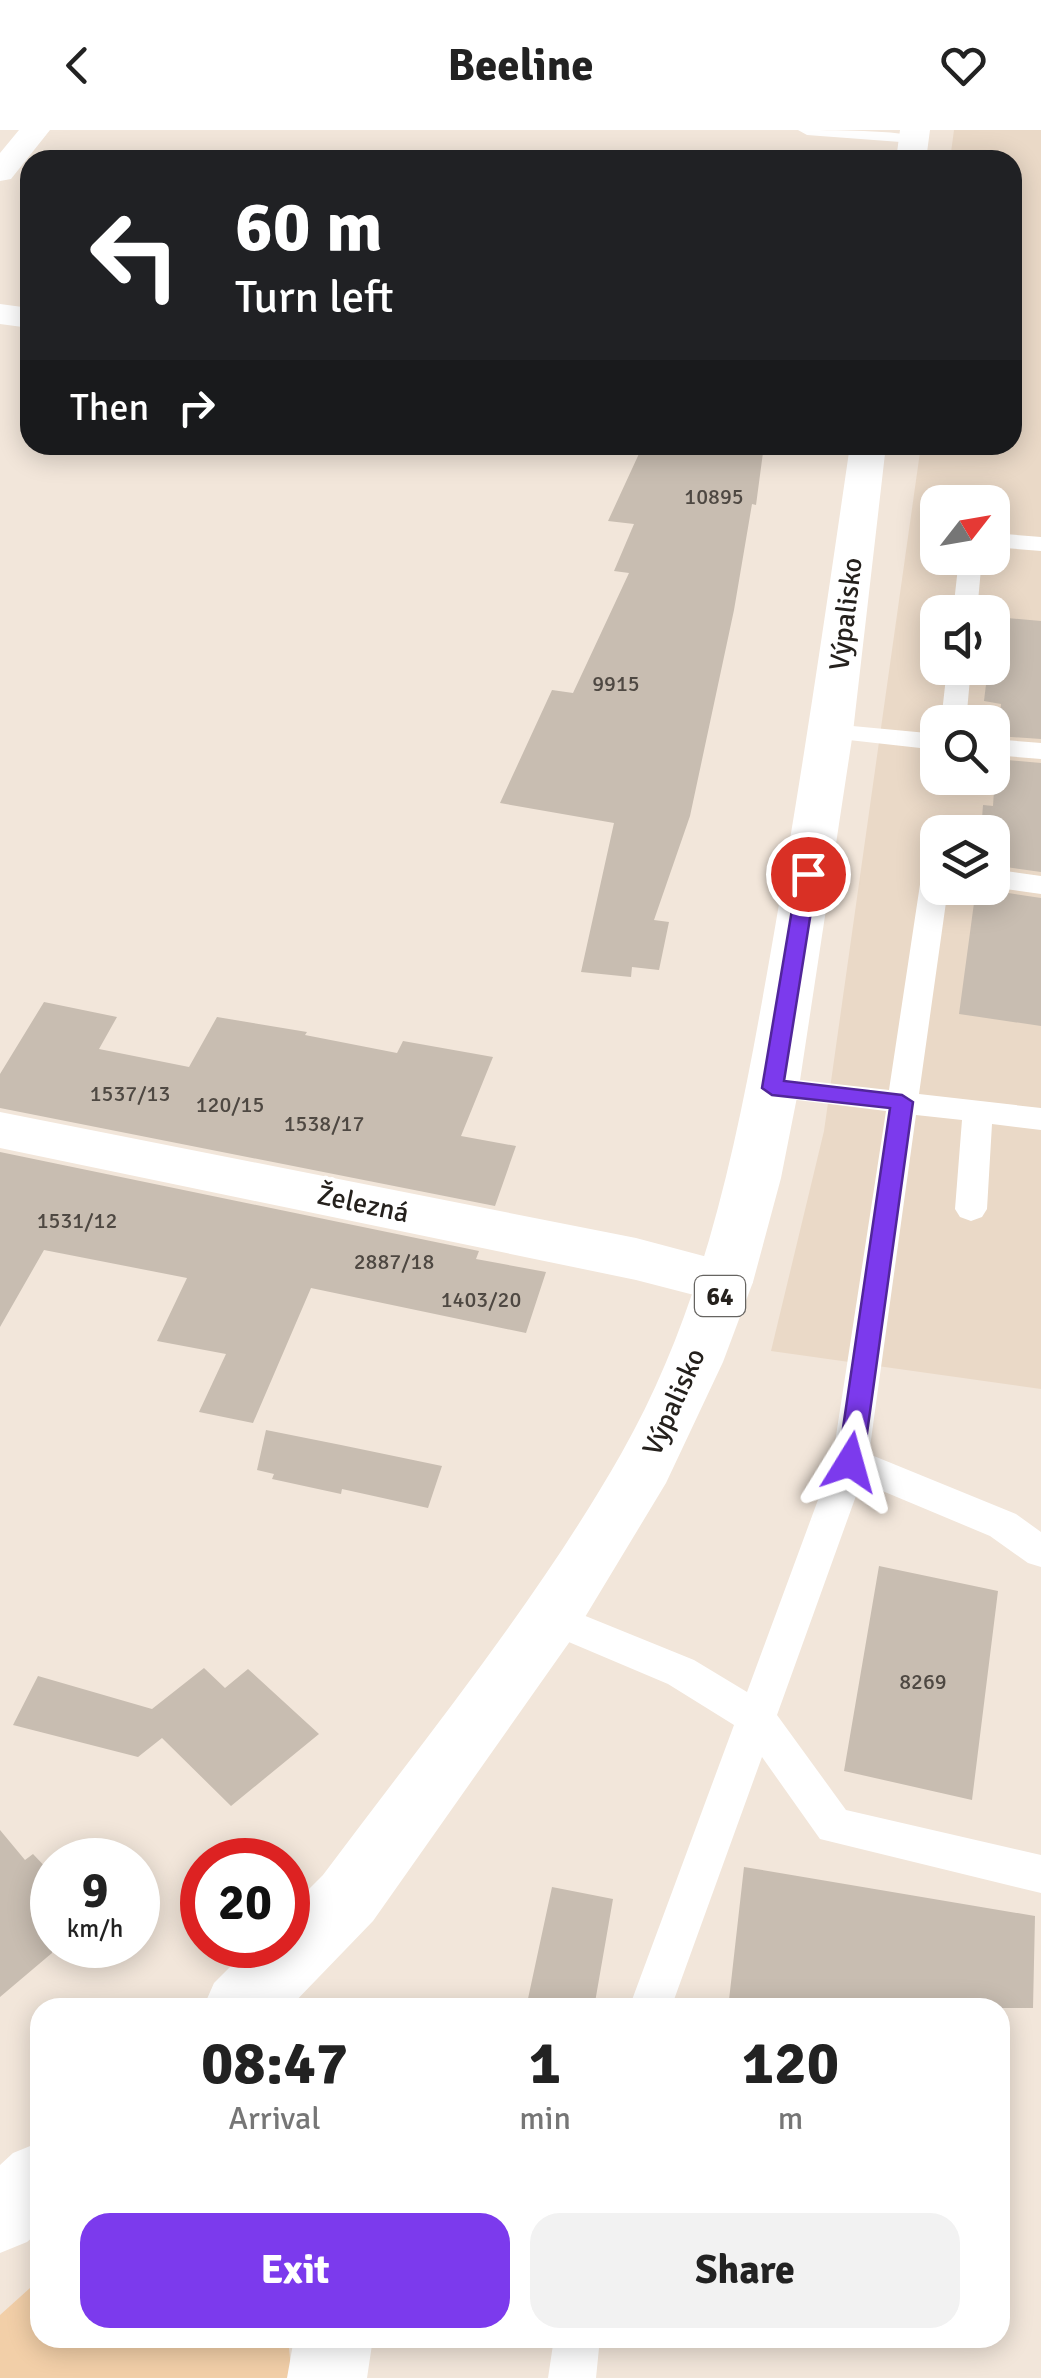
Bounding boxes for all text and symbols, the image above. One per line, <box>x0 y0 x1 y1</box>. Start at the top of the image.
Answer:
icon: back <box>50 38 105 93</box>
text: Beeline <box>447 38 594 93</box>
icon: heart <box>936 38 991 93</box>
text: 60 m <box>235 184 383 270</box>
icon: left <box>70 190 200 320</box>
text: Turn left <box>235 270 394 325</box>
icon: right <box>169 380 224 435</box>
text: Then <box>70 384 149 431</box>
house number: 10895 <box>684 483 744 510</box>
north arrow <box>920 485 1010 575</box>
map controls <box>920 485 1010 905</box>
street label: Výpalisko <box>822 556 870 672</box>
button: sound <box>920 595 1010 685</box>
house number: 9915 <box>592 670 640 697</box>
button: search <box>920 705 1010 795</box>
button: layers <box>920 815 1010 905</box>
pin <box>766 832 851 917</box>
icon: arrive <box>781 847 836 902</box>
house number: 1537/13 <box>90 1080 170 1107</box>
house number: 120/15 <box>196 1091 264 1118</box>
house number: 1538/17 <box>284 1110 364 1137</box>
street label: Železná <box>314 1178 412 1230</box>
house number: 1531/12 <box>37 1207 117 1234</box>
house number: 2887/18 <box>354 1248 434 1275</box>
road number: 64 <box>695 1276 745 1316</box>
house number: 1403/20 <box>441 1286 521 1313</box>
street label: Výpalisko <box>635 1343 713 1461</box>
position arrow <box>798 1410 902 1514</box>
house number: 8269 <box>899 1668 947 1695</box>
speed limit sign: 20 <box>180 1838 310 1968</box>
text: 9 <box>81 1860 109 1922</box>
text: km/h <box>67 1913 123 1944</box>
text: 08:47 <box>201 2027 348 2101</box>
text: 1 <box>529 2027 561 2101</box>
text: 120 <box>742 2027 839 2101</box>
text: Arrival <box>229 2099 321 2138</box>
text: min <box>519 2099 571 2138</box>
text: m <box>778 2099 803 2138</box>
button: Exit <box>80 2213 510 2328</box>
button: Share <box>530 2213 960 2328</box>

